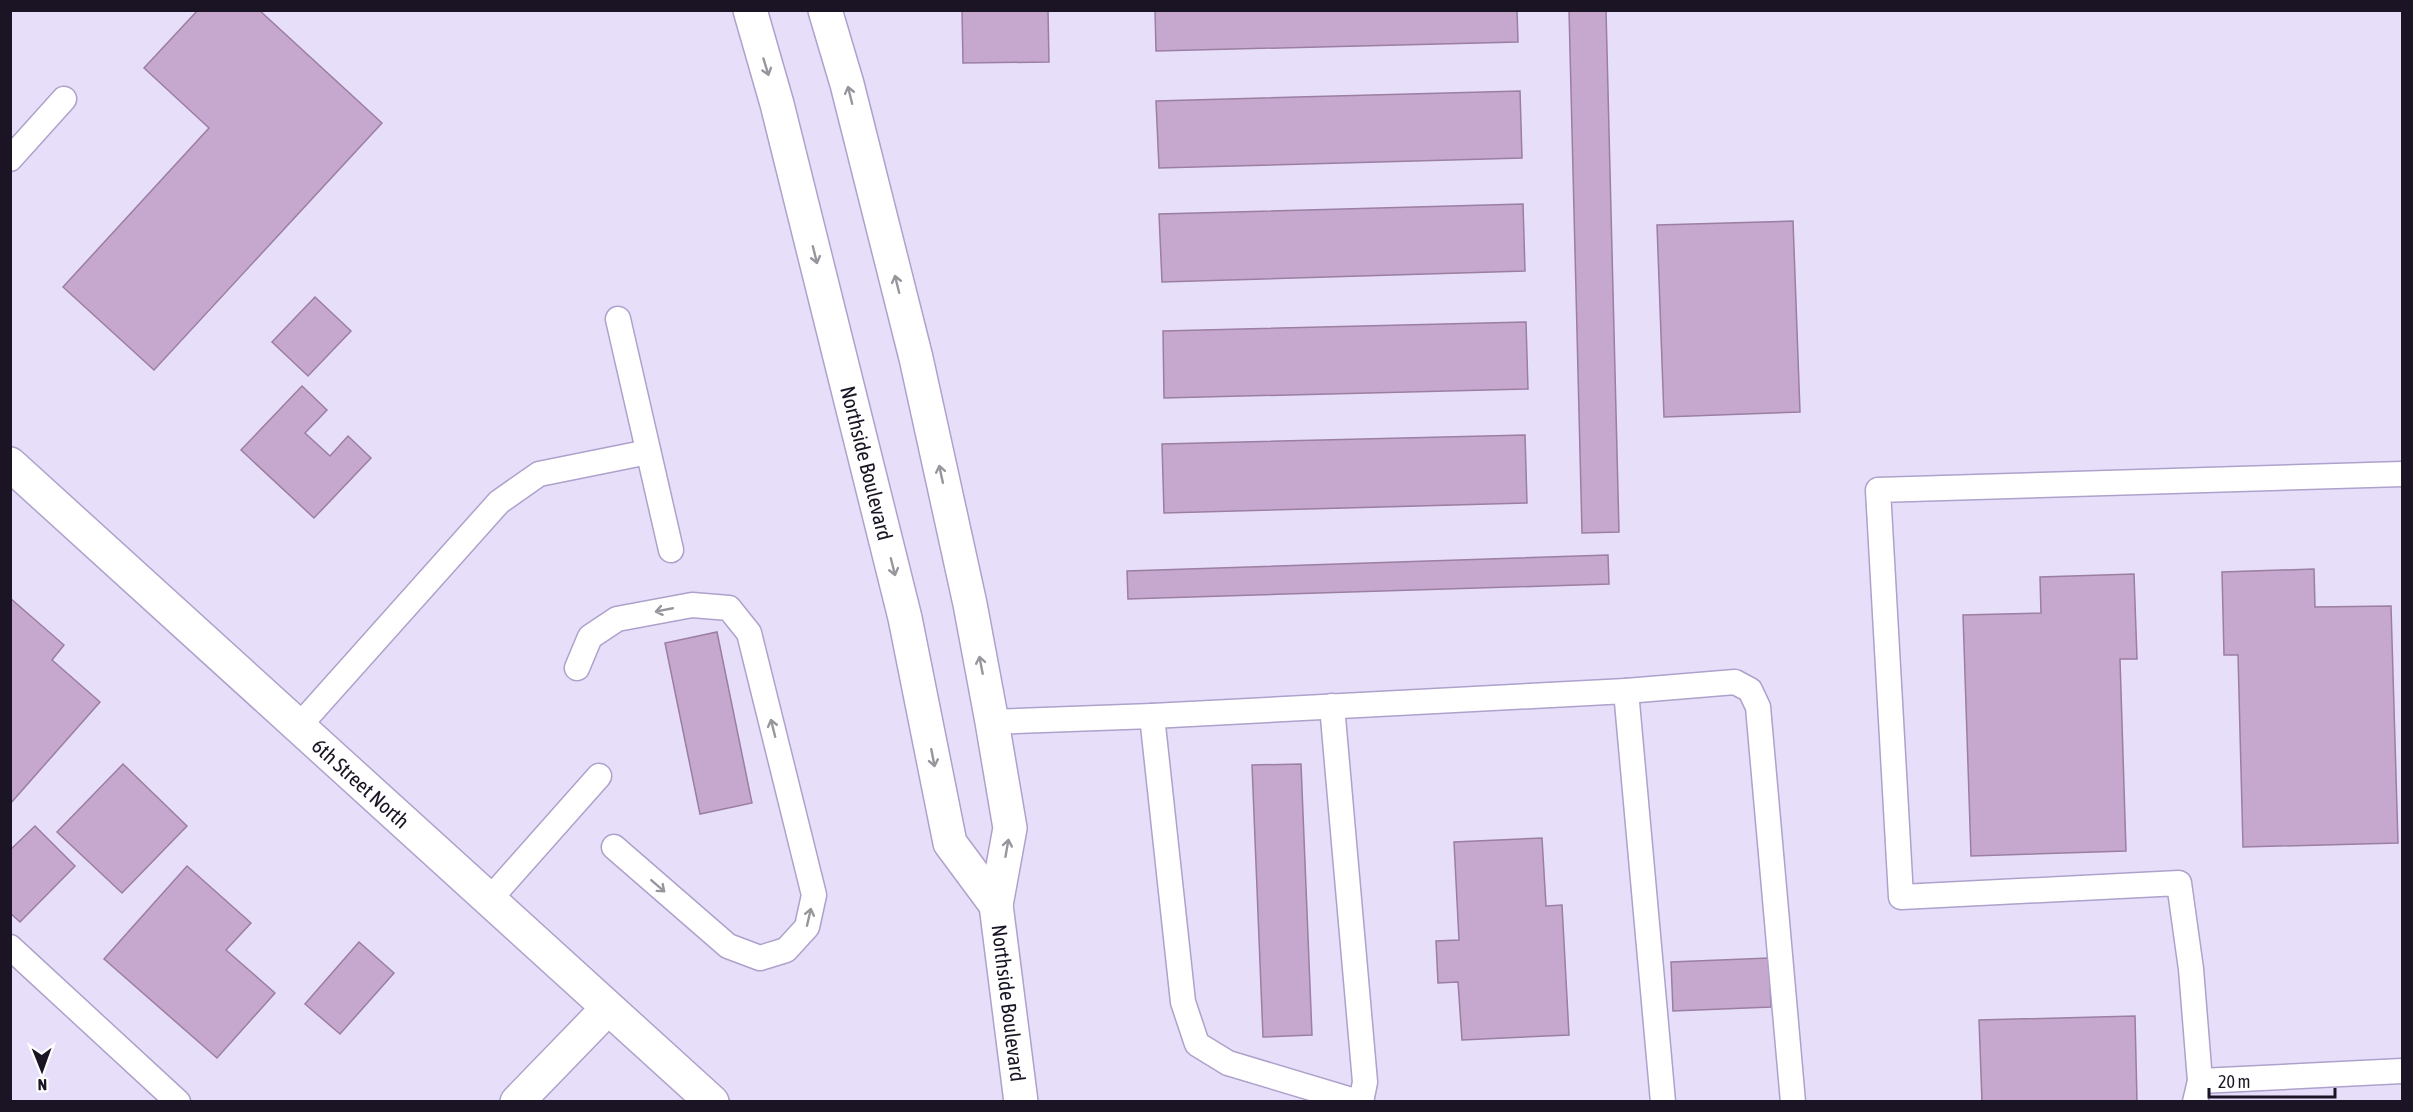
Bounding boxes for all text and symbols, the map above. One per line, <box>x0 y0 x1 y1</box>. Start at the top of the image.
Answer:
one-way arrow <box>761 57 772 76</box>
one-way arrow <box>843 86 855 105</box>
one-way arrow <box>810 245 822 264</box>
one-way arrow <box>891 275 903 294</box>
street label: Northside Boulevard <box>836 383 898 543</box>
one-way arrow <box>935 465 946 484</box>
one-way arrow <box>887 557 899 576</box>
one-way arrow <box>655 605 675 616</box>
one-way arrow <box>975 656 986 675</box>
one-way arrow <box>766 719 778 738</box>
street label: 6th Street North <box>307 733 415 833</box>
one-way arrow <box>928 747 939 767</box>
one-way arrow <box>1001 839 1012 858</box>
one-way arrow <box>650 879 666 892</box>
one-way arrow <box>804 908 816 927</box>
street label: Northside Boulevard <box>987 923 1031 1083</box>
north arrow <box>12 1040 72 1100</box>
scale bar <box>2209 1061 2335 1099</box>
text: 20 m <box>2218 1071 2250 1092</box>
text: N <box>37 1076 47 1094</box>

